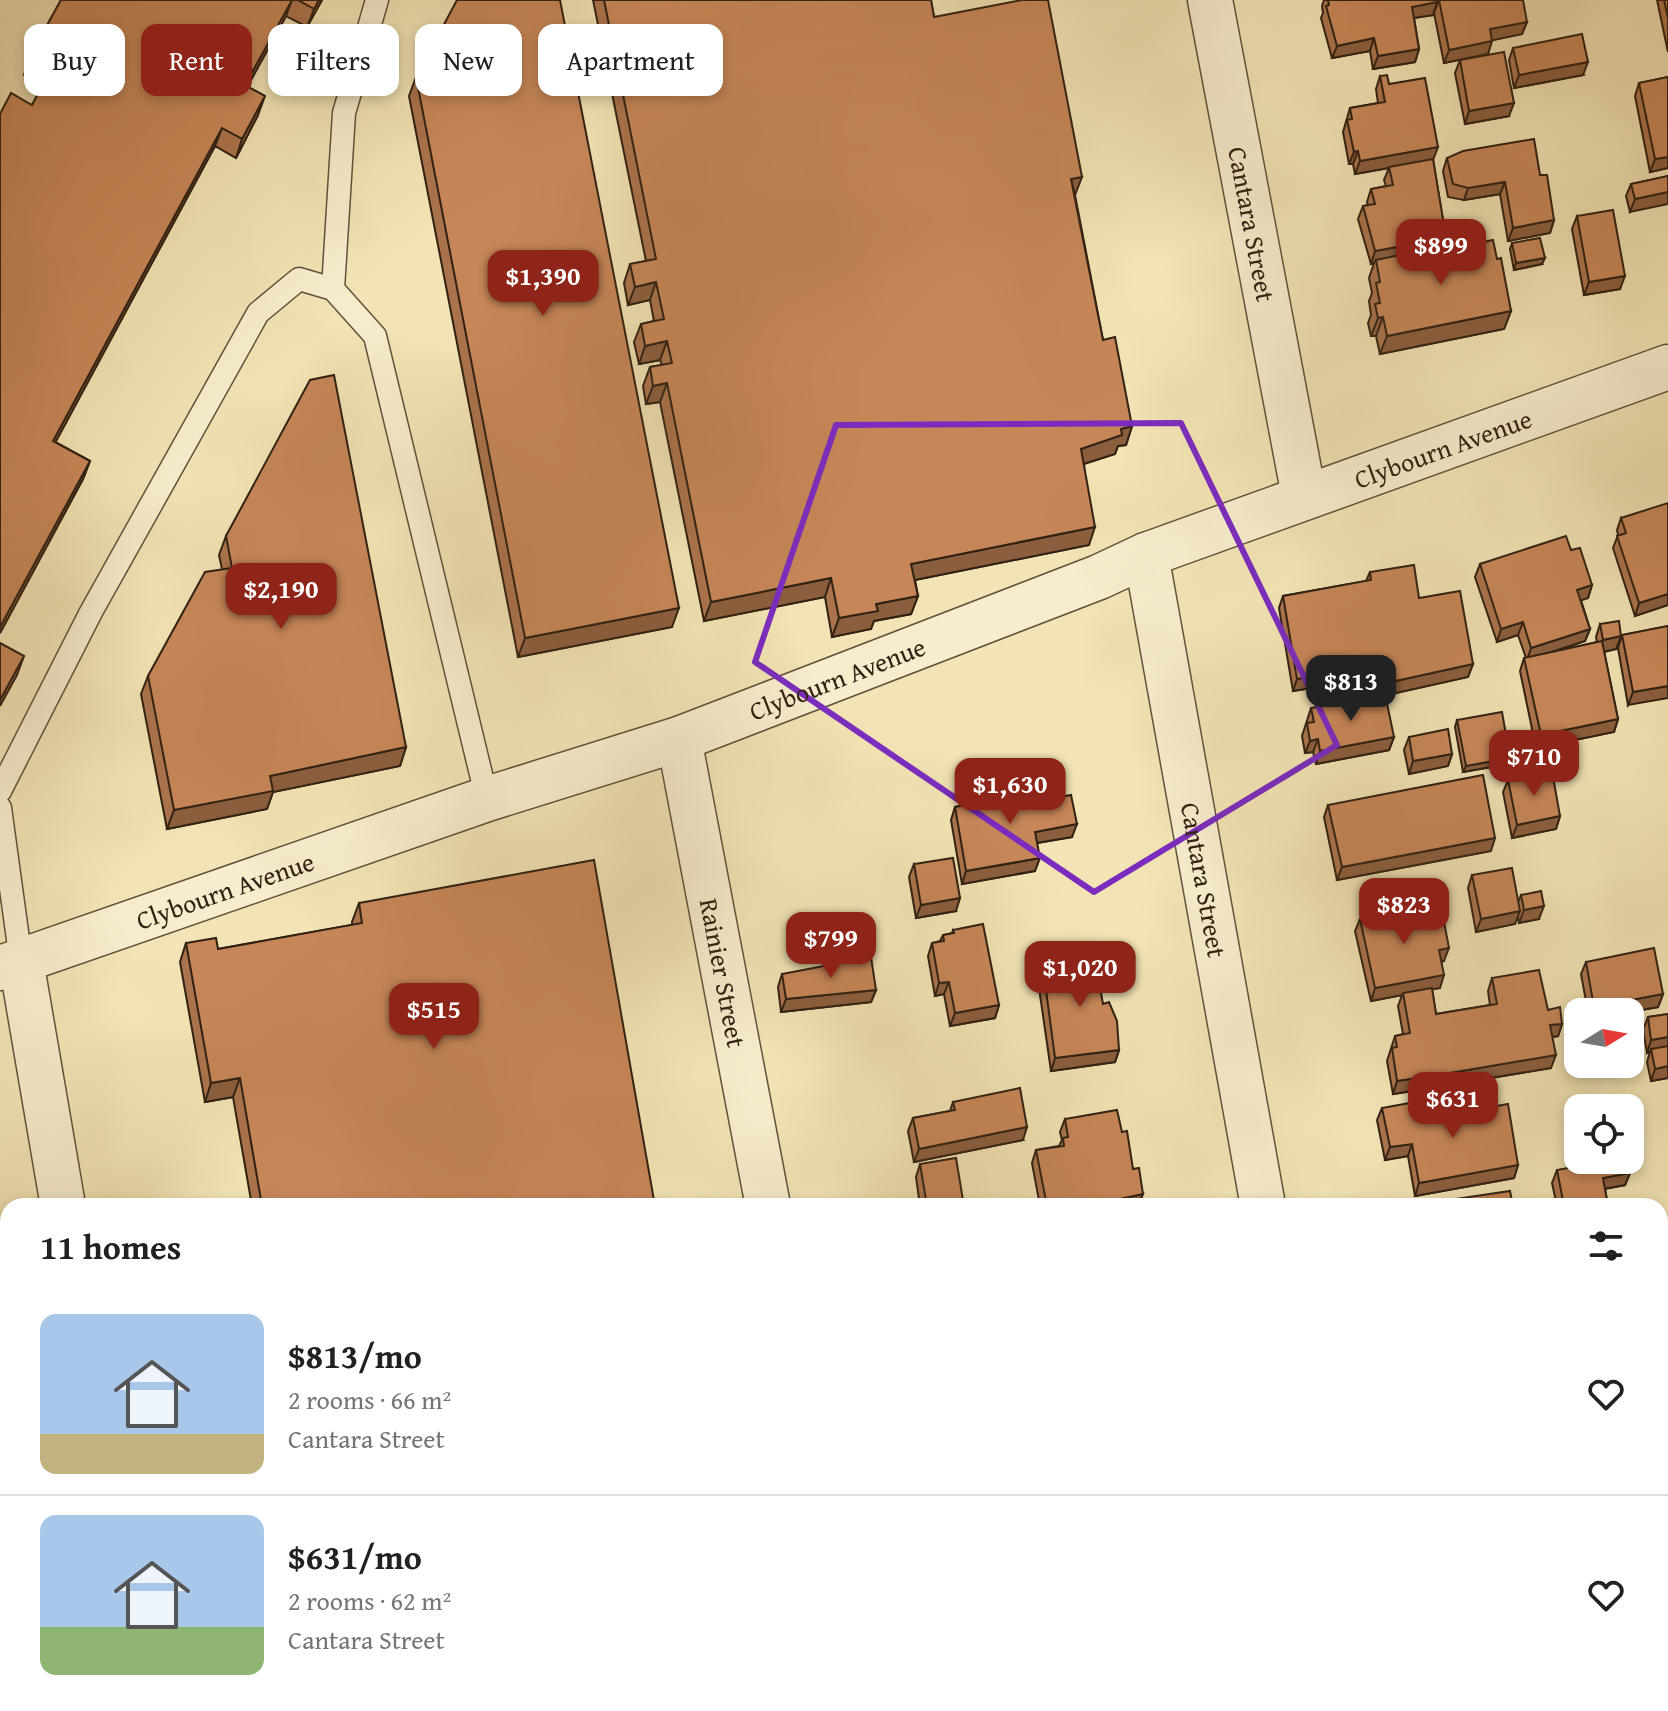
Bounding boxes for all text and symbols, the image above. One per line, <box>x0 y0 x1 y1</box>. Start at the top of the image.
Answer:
chip: Buy <box>24 24 125 96</box>
chip: Rent <box>141 24 252 96</box>
chip: Filters <box>268 24 399 96</box>
chip: New <box>415 24 522 96</box>
chip: Apartment <box>538 24 723 96</box>
street label: Cantara Street <box>1219 143 1286 305</box>
pin: $899 <box>1394 219 1488 287</box>
text: $899 <box>1414 225 1468 264</box>
pin: $1,390 <box>478 250 608 318</box>
text: $1,390 <box>506 256 580 295</box>
street label: Clybourn Avenue <box>1348 398 1537 498</box>
pin: $2,190 <box>216 563 346 631</box>
text: $2,190 <box>244 569 318 608</box>
street label: Clybourn Avenue <box>743 626 931 730</box>
pin: $813 <box>1304 655 1398 723</box>
text: $813 <box>1324 661 1378 700</box>
pin: $710 <box>1487 730 1581 798</box>
text: $710 <box>1507 736 1561 775</box>
pin: $1,630 <box>945 758 1075 826</box>
text: $1,630 <box>973 764 1047 803</box>
street label: Cantara Street <box>1171 799 1237 960</box>
street label: Clybourn Avenue <box>130 841 319 939</box>
pin: $823 <box>1357 878 1451 946</box>
text: $823 <box>1377 884 1431 923</box>
street label: Rainier Street <box>690 895 757 1051</box>
pin: $799 <box>784 912 878 980</box>
text: $799 <box>804 918 858 957</box>
pin: $1,020 <box>1015 941 1145 1009</box>
text: $1,020 <box>1043 947 1117 986</box>
pin: $515 <box>387 983 481 1051</box>
text: $515 <box>407 989 461 1028</box>
north arrow <box>1564 998 1644 1078</box>
map controls <box>1564 998 1644 1174</box>
pin: $631 <box>1406 1072 1500 1140</box>
text: $631 <box>1426 1078 1480 1117</box>
button: locate <box>1564 1094 1644 1174</box>
text: 11 homes <box>40 1222 181 1271</box>
icon: filters <box>1584 1224 1628 1268</box>
text: $813/mo <box>288 1331 422 1380</box>
icon: home <box>104 1346 200 1442</box>
icon: heart <box>1584 1372 1628 1416</box>
text: 2 rooms · 66 m² <box>288 1380 451 1419</box>
text: Cantara Street <box>288 1419 445 1458</box>
text: $631/mo <box>288 1532 422 1581</box>
icon: home <box>104 1547 200 1643</box>
icon: heart <box>1584 1573 1628 1617</box>
text: 2 rooms · 62 m² <box>288 1581 451 1620</box>
text: Cantara Street <box>288 1620 445 1659</box>

